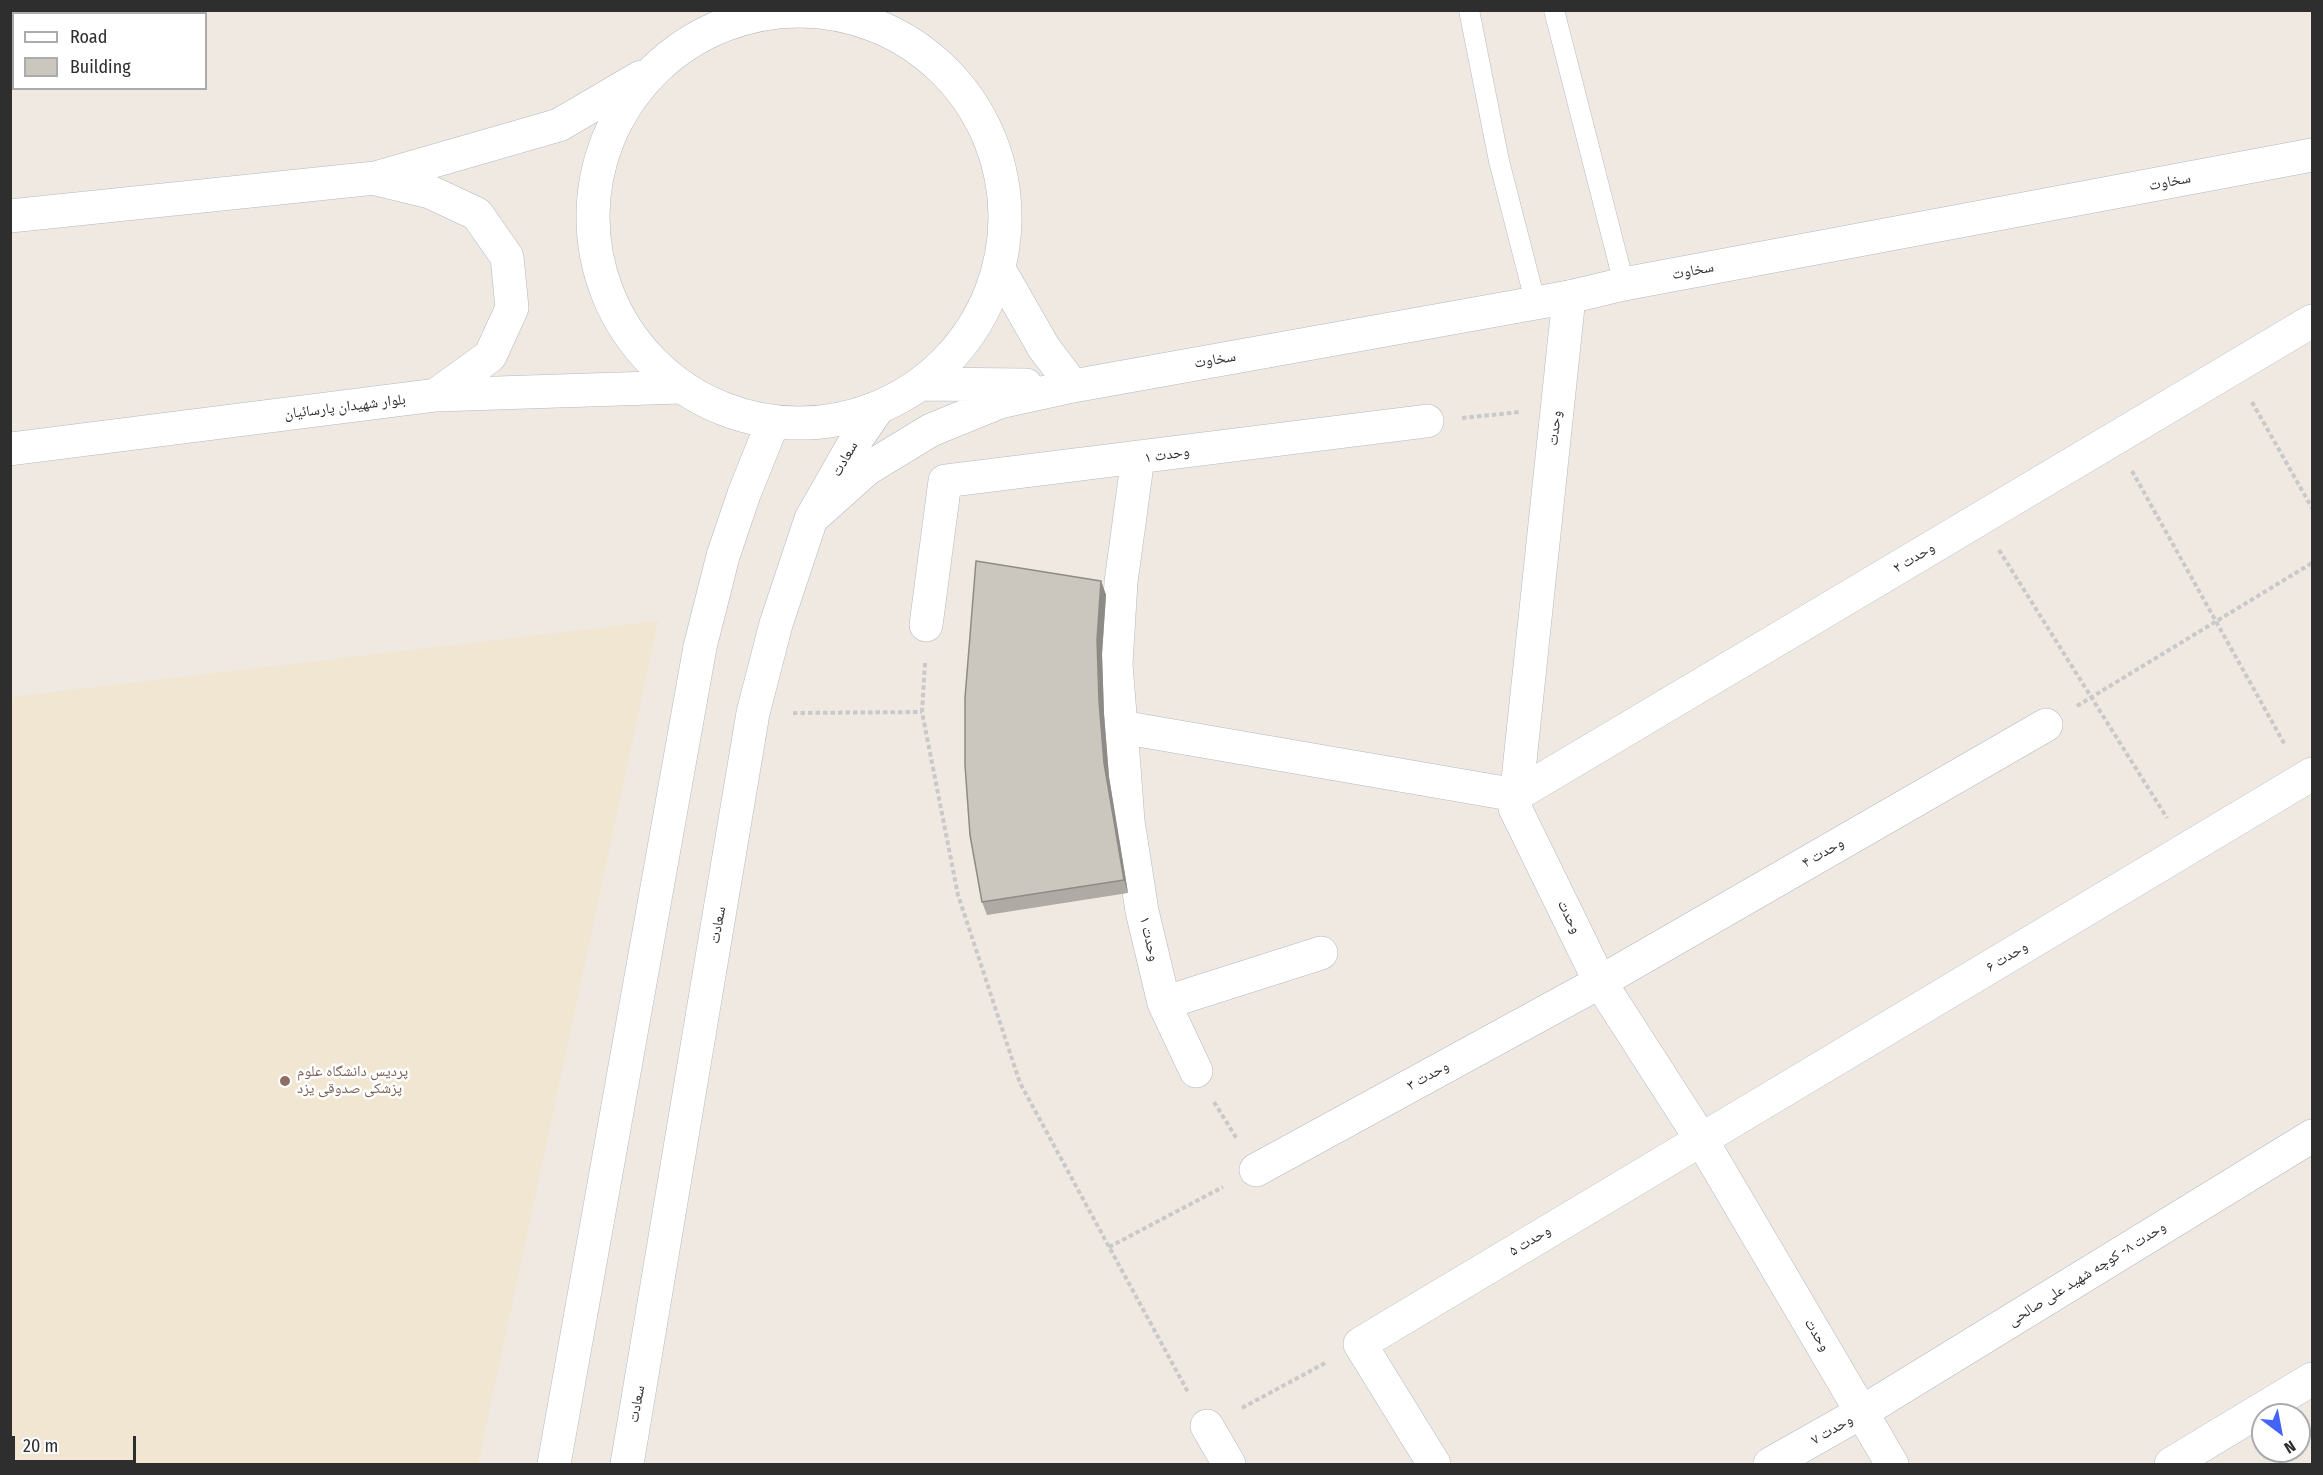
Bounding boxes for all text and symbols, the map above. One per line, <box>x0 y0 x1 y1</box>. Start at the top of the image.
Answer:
legend <box>12 12 207 90</box>
text: Road <box>70 26 107 48</box>
text: Building <box>70 56 131 78</box>
street label: سخاوت <box>2148 169 2192 195</box>
street label: سخاوت <box>1671 258 1715 284</box>
street label: سخاوت <box>1193 347 1237 373</box>
street label: بلوار شهیدان پارسائیان <box>283 391 407 423</box>
street label: وحدت <box>1544 410 1566 446</box>
street label: سعادت <box>828 438 862 480</box>
street label: وحدت ۱ <box>1143 443 1191 467</box>
street label: وحدت ۲ <box>1890 539 1938 577</box>
street label: وحدت ۴ <box>1799 834 1847 872</box>
street label: وحدت <box>1553 897 1585 937</box>
street label: سعادت <box>706 905 730 945</box>
street label: وحدت ۱ <box>1135 915 1163 963</box>
street label: وحدت ۶ <box>1983 938 2031 976</box>
street label: وحدت ۳ <box>1404 1057 1452 1095</box>
place label: پردیس دانشگاه علوم پزشکی صدوقی یزد <box>297 1063 408 1098</box>
marker: پردیس دانشگاه علوم پزشکی صدوقی یزد <box>278 1074 292 1088</box>
street label: وحدت ۸- کوچه شهید علی صالحی <box>2004 1218 2170 1330</box>
street label: وحدت ۵ <box>1506 1222 1554 1260</box>
street label: وحدت <box>1800 1315 1834 1355</box>
street label: سعادت <box>625 1384 649 1424</box>
north arrow <box>2251 1403 2311 1463</box>
street label: وحدت ۷ <box>1808 1411 1856 1449</box>
scale bar <box>15 1424 140 1462</box>
text: 20 m <box>23 1435 58 1457</box>
text: N <box>2281 1436 2299 1458</box>

